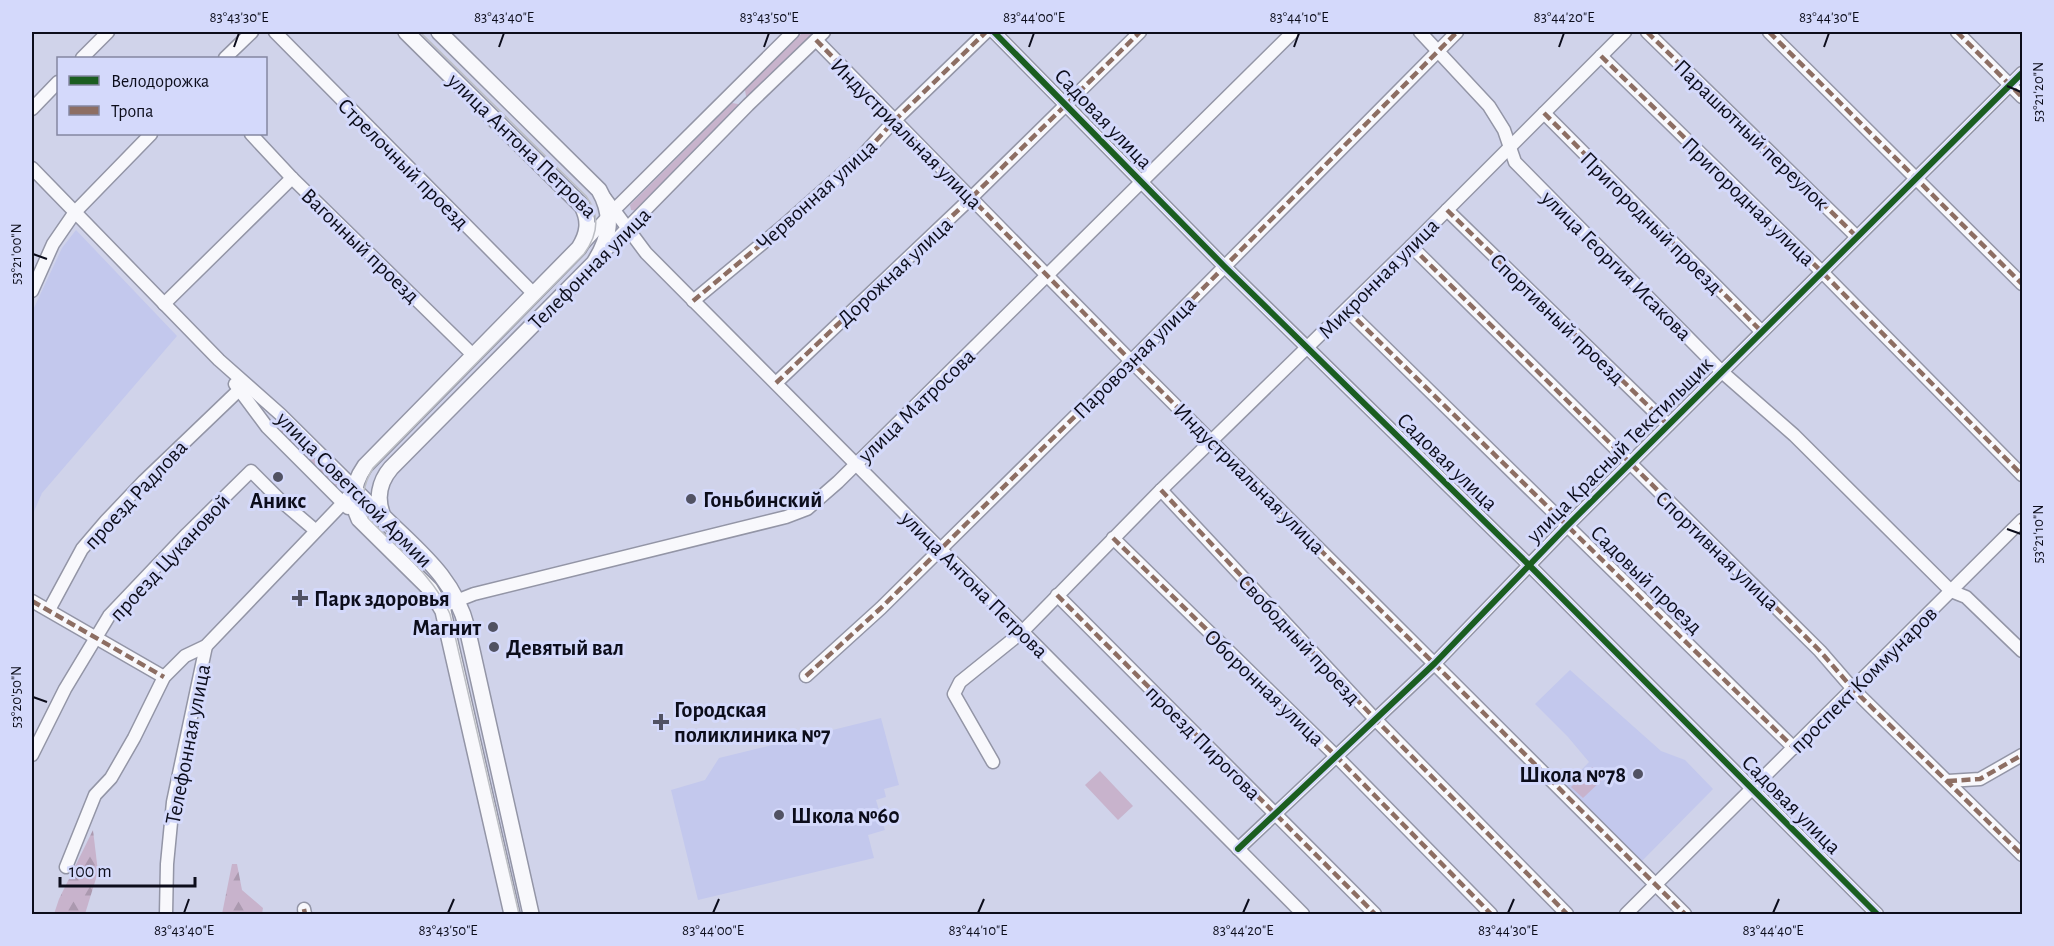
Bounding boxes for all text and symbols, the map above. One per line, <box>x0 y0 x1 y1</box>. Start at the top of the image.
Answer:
text: 83°43'30"E <box>209 10 269 25</box>
text: 83°43'40"E <box>474 10 534 25</box>
text: 83°43'50"E <box>739 10 799 25</box>
text: 83°44'00"E <box>1003 10 1065 25</box>
text: 83°44'10"E <box>1269 10 1329 25</box>
text: 83°44'20"E <box>1534 10 1594 25</box>
text: 83°44'30"E <box>1799 10 1859 25</box>
street label: Индустриальная улица <box>827 54 986 213</box>
street label: Парашютный переулок <box>1670 55 1833 214</box>
legend <box>57 57 267 135</box>
text: 53°21'20"N <box>2031 62 2046 122</box>
street label: Садовая улица <box>1050 64 1156 173</box>
street label: улица Антона Петрова <box>443 68 601 222</box>
text: Велодорожка <box>111 73 209 91</box>
street label: Стрелочный проезд <box>333 94 473 234</box>
text: Тропа <box>111 103 154 121</box>
street label: Пригородная улица <box>1678 133 1819 270</box>
street label: Червонная улица <box>752 135 881 254</box>
street label: Пригородный проезд <box>1576 147 1727 298</box>
street label: Вагонный проезд <box>297 184 424 307</box>
street label: улица Георгия Исакова <box>1536 186 1696 345</box>
street label: Телефонная улица <box>524 203 655 334</box>
street label: Дорожная улица <box>833 213 956 330</box>
street label: Микронная улица <box>1314 214 1443 343</box>
text: 53°21'00"N <box>9 223 24 285</box>
street label: Спортивный проезд <box>1486 249 1629 388</box>
street label: Паровозная улица <box>1069 292 1200 423</box>
street label: улица Матросова <box>853 345 979 467</box>
street label: улица Красный Текстильщик <box>1522 353 1717 547</box>
street label: Индустриальная улица <box>1170 399 1329 558</box>
street label: улица Советской Армии <box>271 407 436 572</box>
street label: Садовая улица <box>1393 409 1502 515</box>
street label: проезд Радлова <box>80 436 192 553</box>
marker: Аникс <box>271 470 285 484</box>
street label: Спортивная улица <box>1651 486 1783 615</box>
place label: Гоньбинский <box>703 489 822 511</box>
street label: проезд Цукановой <box>105 490 234 626</box>
place label: Аникс <box>250 490 306 512</box>
marker: Гоньбинский <box>684 492 698 506</box>
text: 53°21'10"N <box>2031 505 2046 563</box>
street label: улица Антона Петрова <box>896 506 1052 662</box>
street label: Садовый проезд <box>1586 521 1706 638</box>
street label: Свободный проезд <box>1234 571 1365 709</box>
place label: Парк здоровья <box>314 588 450 610</box>
marker: Парк здоровья <box>291 589 309 607</box>
street label: проспект Коммунаров <box>1786 602 1941 757</box>
place label: Магнит <box>412 617 481 639</box>
marker: Магнит <box>486 620 500 634</box>
street label: Оборонная улица <box>1200 625 1329 750</box>
place label: Девятый вал <box>506 637 624 659</box>
marker: Девятый вал <box>487 640 501 654</box>
street label: Телефонная улица <box>162 662 214 826</box>
text: 53°20'50"N <box>9 666 24 728</box>
street label: проезд Пирогова <box>1142 681 1265 804</box>
place label: Городская поликлиника №7 <box>674 699 831 746</box>
marker: Городская поликлиника №7 <box>652 713 670 731</box>
street label: Садовая улица <box>1737 751 1845 859</box>
place label: Школа №78 <box>1519 764 1626 786</box>
marker: Школа №78 <box>1631 767 1645 781</box>
place label: Школа №60 <box>791 805 900 827</box>
marker: Школа №60 <box>772 808 786 822</box>
scale bar <box>60 850 195 888</box>
text: 100 m <box>69 863 112 881</box>
text: 83°43'40"E <box>154 923 214 938</box>
text: 83°43'50"E <box>418 923 478 938</box>
text: 83°44'00"E <box>682 923 744 938</box>
text: 83°44'10"E <box>948 923 1008 938</box>
text: 83°44'20"E <box>1213 923 1273 938</box>
text: 83°44'30"E <box>1478 923 1538 938</box>
text: 83°44'40"E <box>1742 923 1804 938</box>

